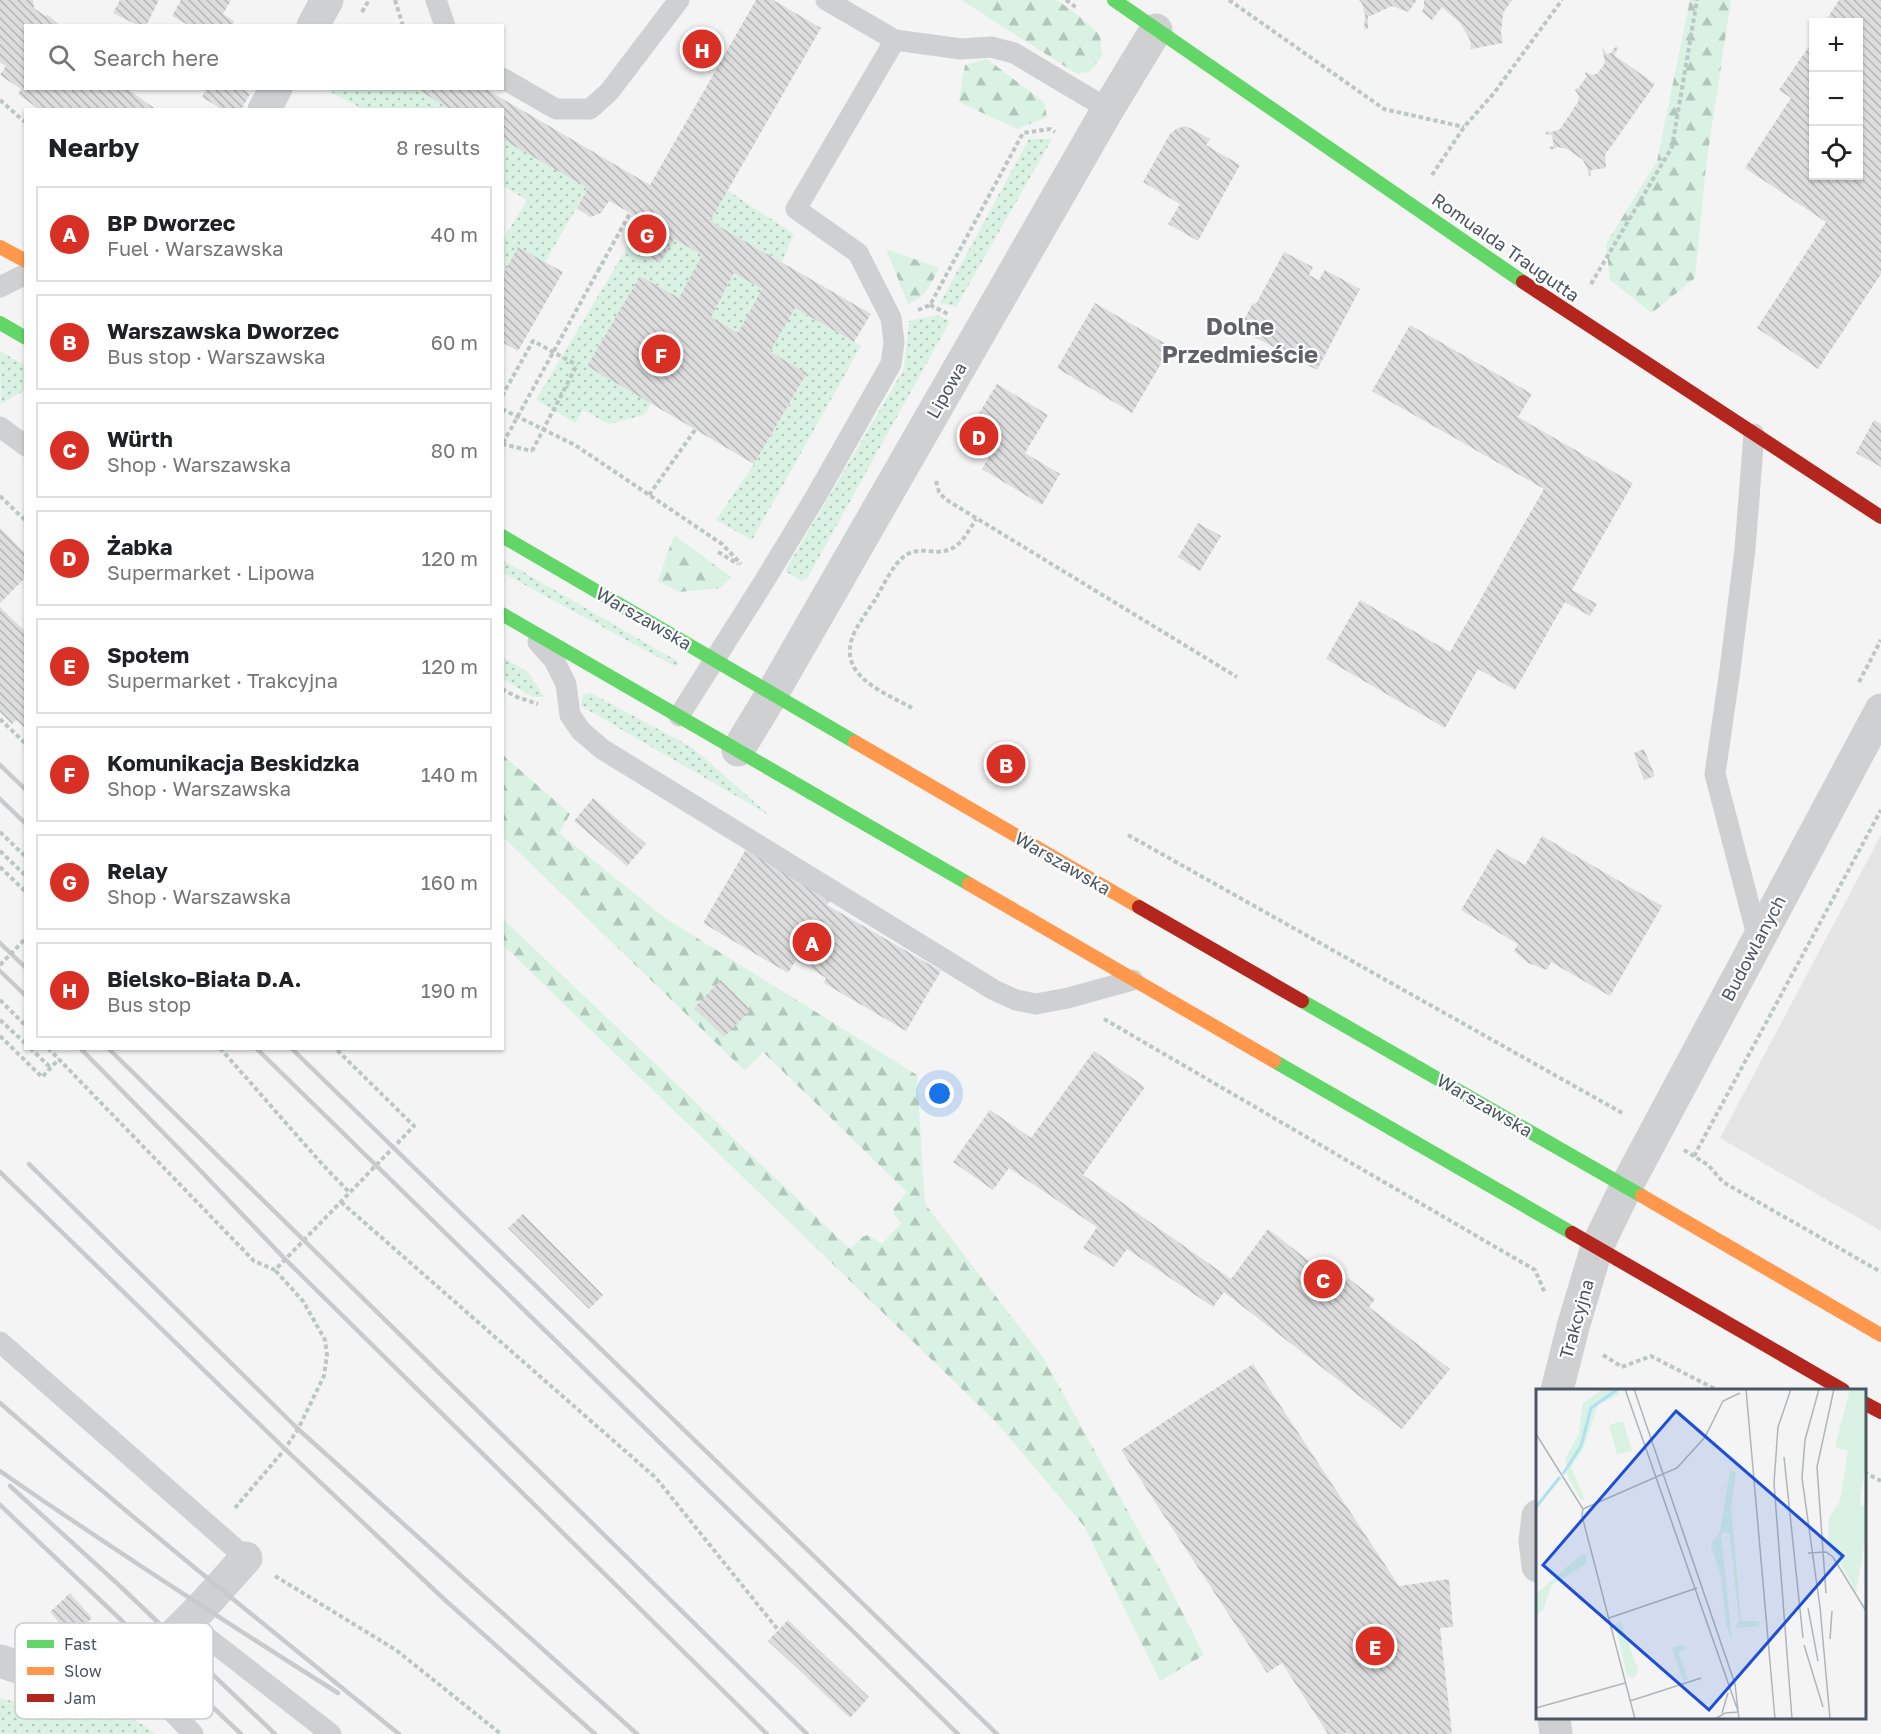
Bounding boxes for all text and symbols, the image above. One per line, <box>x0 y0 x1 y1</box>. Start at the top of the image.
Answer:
map controls <box>1809 18 1863 180</box>
button: + <box>1809 18 1863 72</box>
search box <box>24 24 504 90</box>
pin: H <box>682 26 722 72</box>
icon: search <box>45 41 78 74</box>
text: Search here <box>93 44 219 71</box>
button: − <box>1809 72 1863 126</box>
button: locate <box>1809 126 1863 180</box>
text: Nearby <box>48 132 139 163</box>
text: 8 results <box>396 135 480 159</box>
street label: Romualda Traugutta <box>1428 188 1584 306</box>
text: BP Dworzec <box>107 209 235 236</box>
pin: G <box>628 212 666 256</box>
text: A <box>62 222 77 246</box>
text: 40 m <box>431 222 478 246</box>
text: Fuel · Warszawska <box>107 236 284 260</box>
district label: Dolne Przedmieście <box>1162 311 1318 368</box>
text: Warszawska Dworzec <box>107 317 339 344</box>
text: B <box>62 330 77 354</box>
text: 60 m <box>431 330 478 354</box>
pin: F <box>642 332 680 376</box>
text: Bus stop · Warszawska <box>107 344 326 368</box>
street label: Lipowa <box>921 358 971 422</box>
pin: D <box>960 414 998 458</box>
text: Würth <box>107 425 173 452</box>
text: C <box>62 438 77 462</box>
text: 80 m <box>431 438 478 462</box>
text: Shop · Warszawska <box>107 452 291 476</box>
text: Żabka <box>107 533 172 560</box>
text: D <box>62 546 77 570</box>
text: 120 m <box>422 546 478 570</box>
text: Supermarket · Lipowa <box>107 560 315 584</box>
street label: Warszawska <box>592 582 696 654</box>
text: Społem <box>107 641 189 668</box>
text: E <box>63 654 76 678</box>
text: 120 m <box>422 654 478 678</box>
text: Supermarket · Trakcyjna <box>107 668 338 692</box>
pin: B <box>986 742 1026 786</box>
text: Komunikacja Beskidzka <box>107 749 359 776</box>
text: F <box>64 762 75 786</box>
text: 140 m <box>421 762 478 786</box>
text: Shop · Warszawska <box>107 776 291 800</box>
street label: Warszawska <box>1011 827 1115 899</box>
text: Relay <box>107 857 168 884</box>
text: G <box>62 870 77 894</box>
text: 160 m <box>421 870 478 894</box>
text: Shop · Warszawska <box>107 884 291 908</box>
street label: Budowlanych <box>1716 891 1790 1005</box>
pin: A <box>792 920 832 964</box>
text: Bielsko-Biała D.A. <box>107 965 301 992</box>
text: H <box>62 978 77 1002</box>
text: 190 m <box>421 978 478 1002</box>
text: Bus stop <box>107 992 191 1016</box>
street label: Warszawska <box>1433 1069 1537 1141</box>
your location <box>925 1079 954 1108</box>
pin: C <box>1304 1256 1342 1302</box>
street label: Trakcyjna <box>1554 1277 1598 1361</box>
inset map <box>1536 1389 1866 1719</box>
legend <box>15 1623 213 1719</box>
pin: E <box>1356 1624 1394 1668</box>
text: Fast <box>64 1634 97 1654</box>
text: Slow <box>64 1661 102 1681</box>
text: Jam <box>64 1688 96 1708</box>

